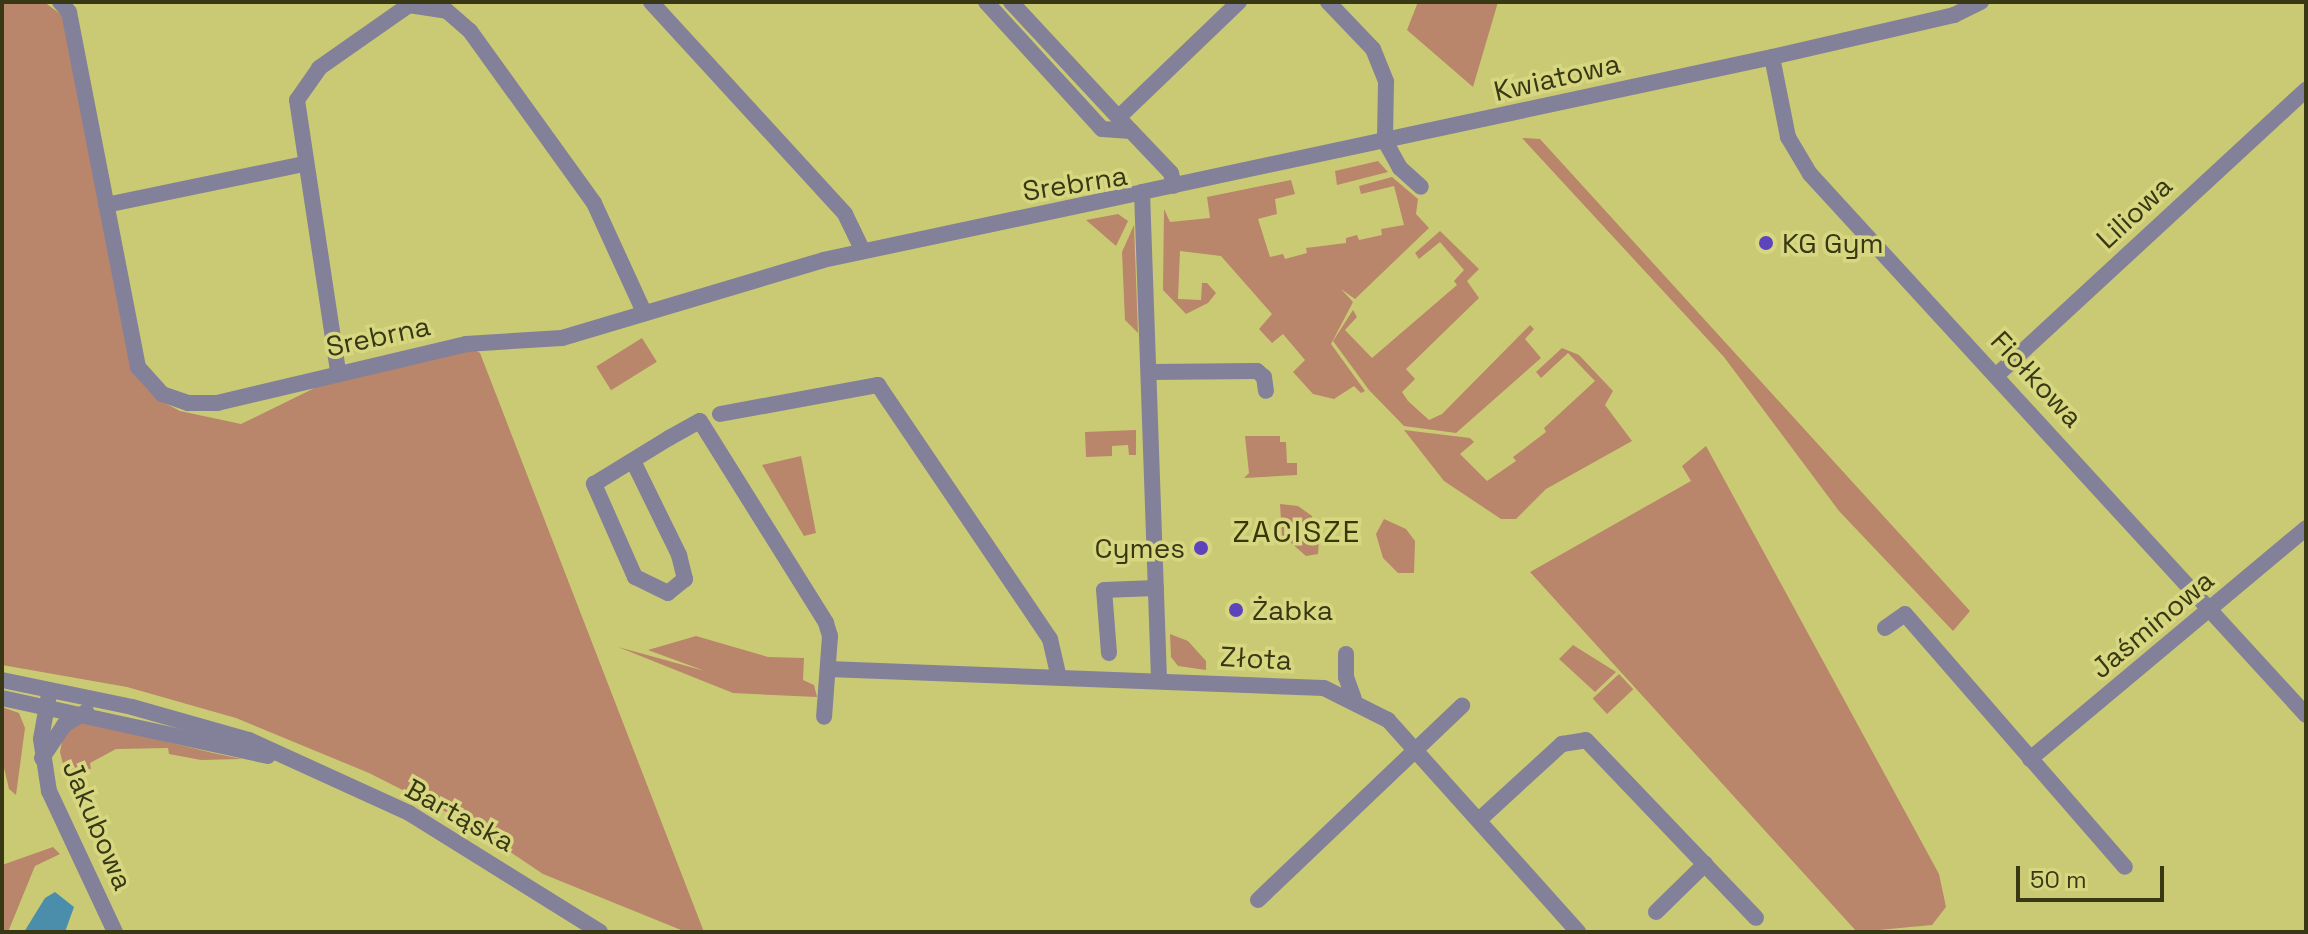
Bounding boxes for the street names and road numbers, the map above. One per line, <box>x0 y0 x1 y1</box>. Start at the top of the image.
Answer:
street label: Kwiatowa <box>1491 46 1623 108</box>
street label: Srebrna <box>1020 158 1130 208</box>
street label: Liliowa <box>2089 169 2179 255</box>
street label: Srebrna <box>323 309 433 363</box>
street label: Fiołkowa <box>1984 324 2090 434</box>
street label: Jaśminowa <box>2084 563 2220 685</box>
street label: Złota <box>1219 639 1293 677</box>
street label: Jakubowa <box>56 755 140 895</box>
street label: Bartąska <box>400 771 520 859</box>

